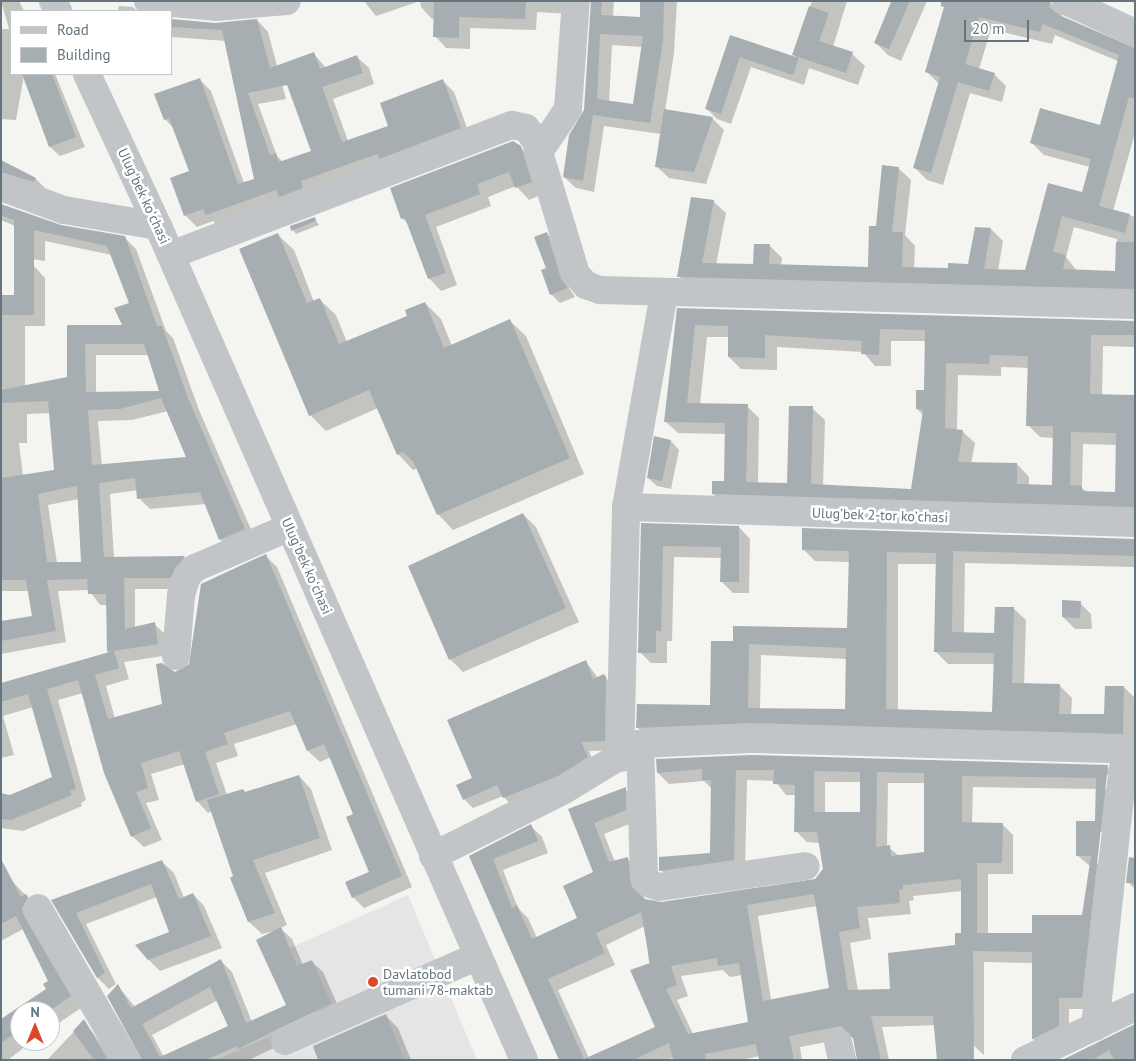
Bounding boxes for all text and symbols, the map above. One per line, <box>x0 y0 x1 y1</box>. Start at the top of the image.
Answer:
legend <box>10 10 172 75</box>
scale bar <box>966 10 1031 42</box>
text: 20 m <box>972 19 1005 38</box>
text: Road <box>57 20 89 39</box>
text: Building <box>57 45 111 64</box>
street label: Ulugʻbek koʻchasi <box>114 145 174 247</box>
street label: Ulugʼbek 2-tor koʼchasi <box>811 504 949 526</box>
street label: Ulugʻbek koʻchasi <box>278 515 336 617</box>
place label: Davlatobod tumani 78-maktab <box>383 966 493 999</box>
marker: Davlatobod tumani 78-maktab <box>367 976 379 988</box>
north arrow <box>10 1001 60 1051</box>
text: N <box>30 1003 40 1021</box>

